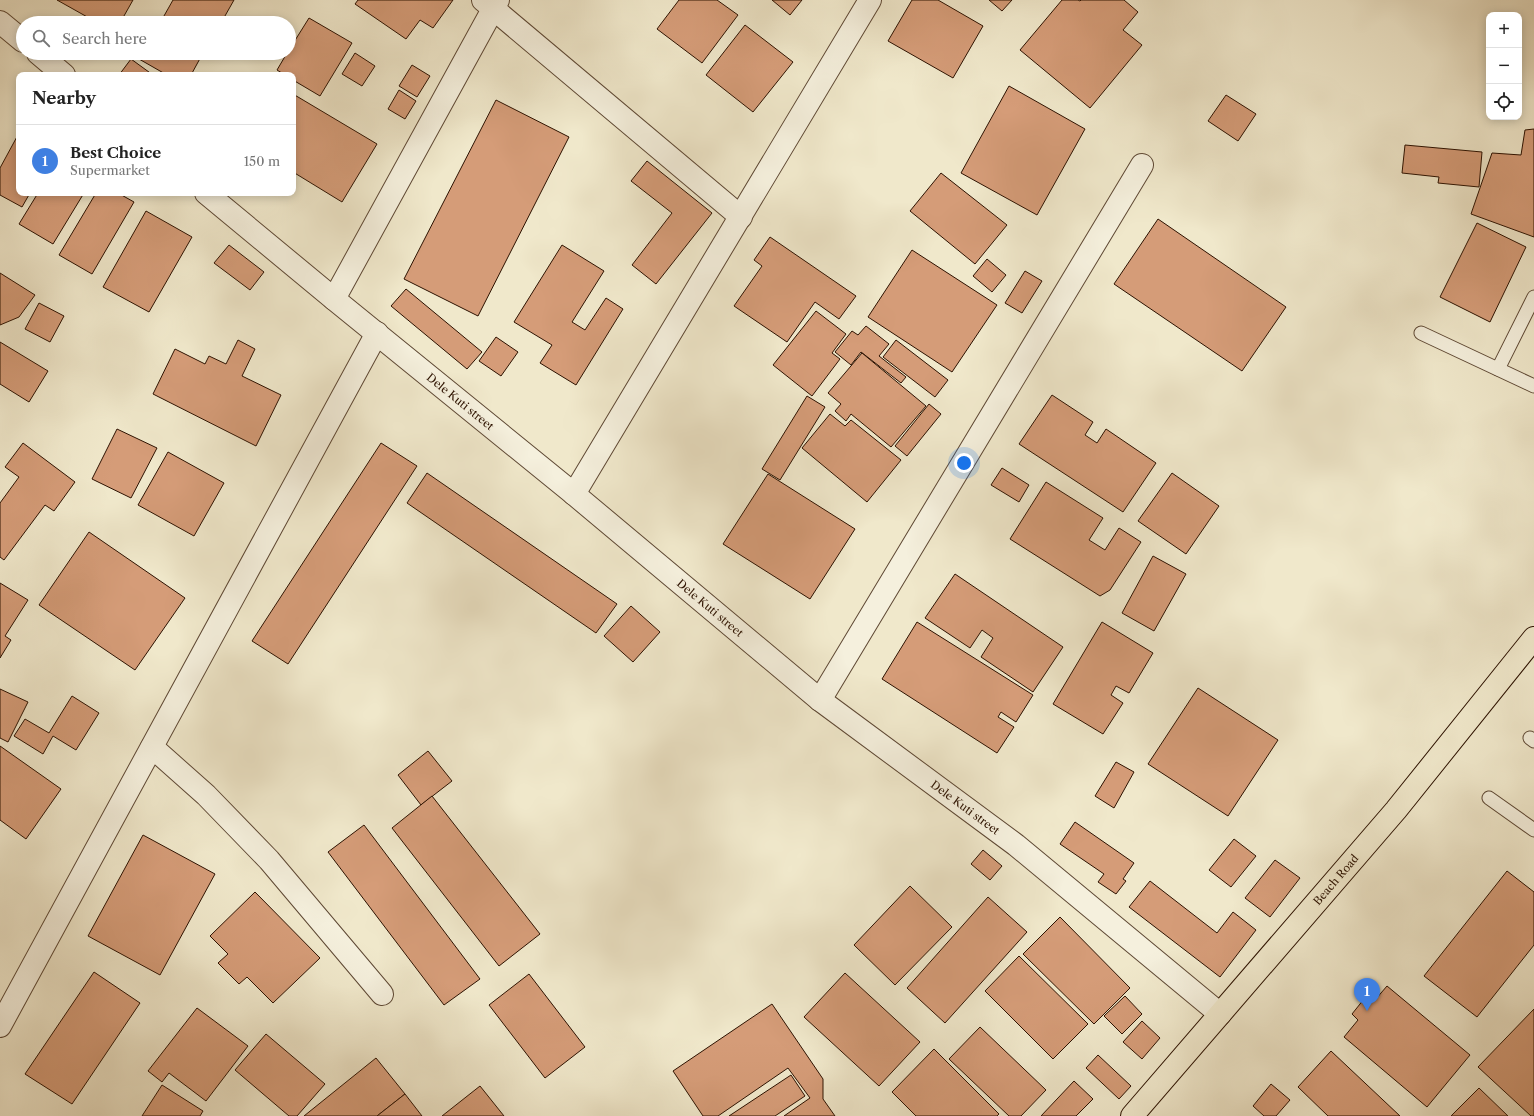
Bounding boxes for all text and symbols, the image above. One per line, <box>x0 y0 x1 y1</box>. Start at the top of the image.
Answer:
map controls <box>1486 12 1522 120</box>
button: + <box>1486 12 1522 48</box>
search box <box>16 16 296 60</box>
icon: search <box>30 27 52 49</box>
text: Search here <box>62 29 147 48</box>
button: − <box>1486 48 1522 84</box>
button: locate <box>1486 84 1522 120</box>
text: Nearby <box>32 88 96 108</box>
text: Best Choice <box>70 143 161 162</box>
text: 1 <box>42 153 48 169</box>
text: 150 m <box>244 153 280 169</box>
text: Supermarket <box>70 162 150 178</box>
street label: Dele Kuti street <box>424 370 497 433</box>
your location <box>954 453 974 473</box>
street label: Dele Kuti street <box>674 576 746 640</box>
street label: Dele Kuti street <box>928 777 1003 838</box>
street label: Beach Road <box>1310 851 1362 908</box>
pin: 1 <box>1354 978 1380 1011</box>

